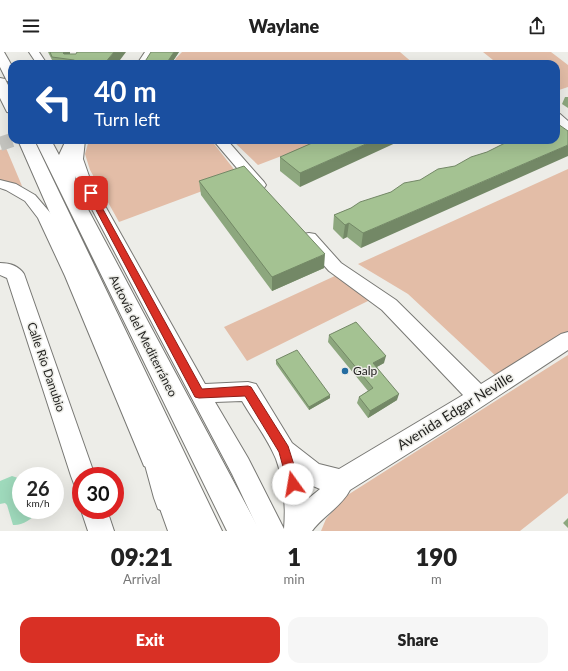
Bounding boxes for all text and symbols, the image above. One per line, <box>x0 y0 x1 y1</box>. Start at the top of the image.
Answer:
icon: menu <box>20 15 42 37</box>
text: Waylane <box>249 15 319 37</box>
icon: share <box>526 15 548 37</box>
text: 40 m <box>94 74 157 108</box>
icon: left <box>28 76 80 128</box>
text: Turn left <box>94 108 160 130</box>
pin <box>74 176 108 210</box>
icon: arrive <box>80 182 102 204</box>
street label: Autovía del Mediterráneo <box>106 272 181 399</box>
street label: Calle Río Danubio <box>24 320 69 414</box>
place label: Galp <box>353 363 378 378</box>
marker: Galp <box>340 366 350 376</box>
street label: Avenida Edgar Neville <box>394 368 516 453</box>
position arrow <box>272 463 314 505</box>
speed limit sign: 30 <box>72 467 124 519</box>
text: 26 <box>26 476 50 500</box>
text: km/h <box>26 497 50 509</box>
text: 09:21 <box>111 542 173 571</box>
text: 1 <box>287 542 301 571</box>
text: 190 <box>415 542 457 571</box>
text: Arrival <box>123 571 161 587</box>
text: min <box>284 571 305 587</box>
text: m <box>431 571 442 587</box>
button: Exit <box>20 617 280 663</box>
button: Share <box>288 617 548 663</box>

